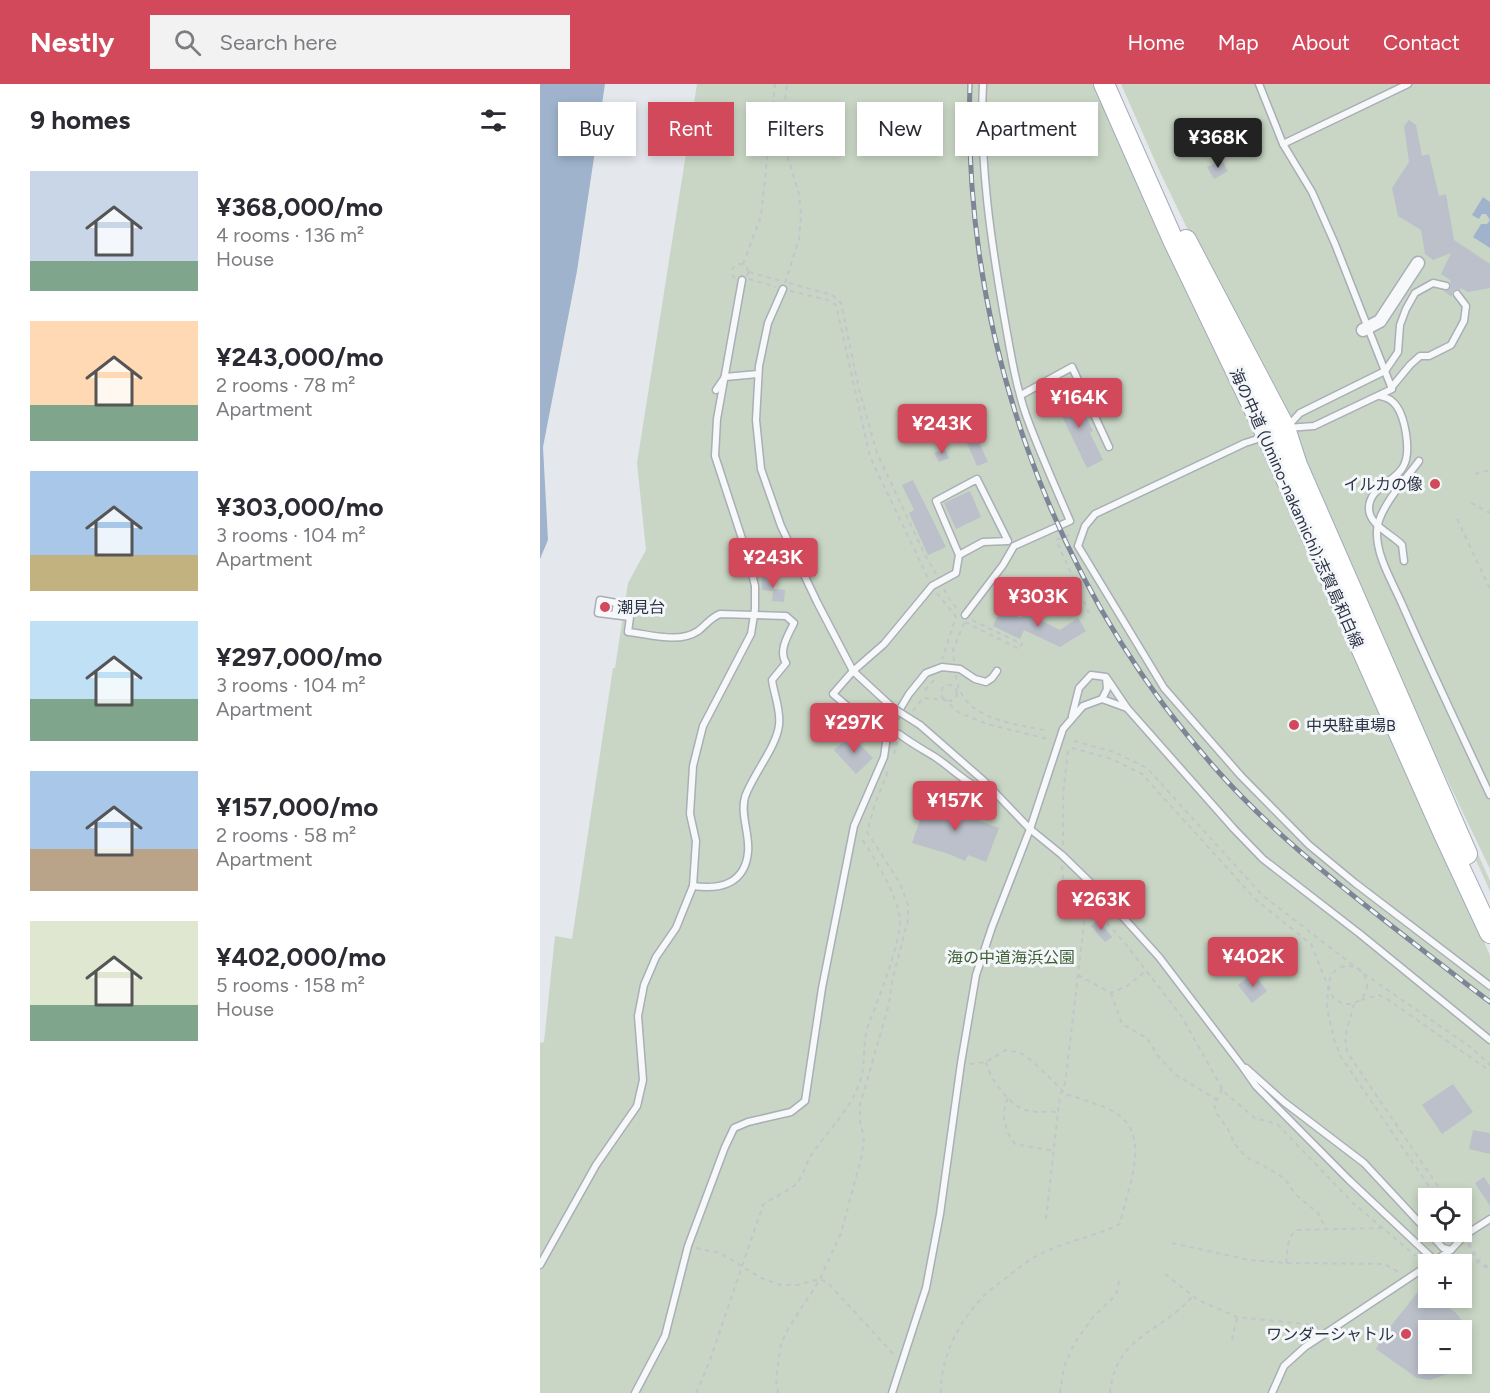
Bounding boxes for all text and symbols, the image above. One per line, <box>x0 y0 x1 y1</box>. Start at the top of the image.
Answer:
search box <box>150 15 570 69</box>
text: Nestly <box>30 25 114 59</box>
icon: search <box>171 26 204 59</box>
text: Search here <box>219 29 337 56</box>
text: Home <box>1128 30 1185 55</box>
text: Map <box>1218 30 1259 55</box>
text: About <box>1292 30 1350 55</box>
text: Contact <box>1383 30 1460 55</box>
chip: Buy <box>558 102 636 156</box>
chip: Rent <box>648 102 734 156</box>
chip: Filters <box>746 102 845 156</box>
chip: New <box>857 102 943 156</box>
chip: Apartment <box>955 102 1098 156</box>
text: 9 homes <box>30 104 130 136</box>
icon: filters <box>477 104 510 137</box>
pin: ¥368K <box>1176 118 1260 169</box>
text: ¥368K <box>1188 125 1248 149</box>
text: ¥368,000/mo <box>216 191 383 223</box>
icon: home <box>78 195 150 267</box>
text: 4 rooms · 136 m² <box>216 223 364 247</box>
text: House <box>216 247 274 271</box>
text: ¥243,000/mo <box>216 341 384 373</box>
icon: home <box>78 345 150 417</box>
street label: 海の中道 (Umino-nakamichi);志賀島和白線 <box>1226 365 1367 651</box>
text: 2 rooms · 78 m² <box>216 373 356 397</box>
pin: ¥164K <box>1037 378 1121 429</box>
text: ¥164K <box>1050 385 1108 409</box>
text: Apartment <box>216 397 313 421</box>
pin: ¥243K <box>900 404 984 455</box>
text: ¥243K <box>912 411 972 435</box>
place label: イルカの像 <box>1343 475 1423 494</box>
marker: イルカの像 <box>1428 477 1442 491</box>
text: ¥303,000/mo <box>216 491 384 523</box>
icon: home <box>78 495 150 567</box>
text: 3 rooms · 104 m² <box>216 523 366 547</box>
pin: ¥243K <box>731 538 815 589</box>
text: ¥243K <box>743 545 803 569</box>
text: Apartment <box>216 547 313 571</box>
pin: ¥303K <box>996 577 1080 628</box>
text: ¥303K <box>1008 584 1068 608</box>
place label: 潮見台 <box>617 598 665 617</box>
marker: 潮見台 <box>598 600 612 614</box>
text: ¥297,000/mo <box>216 641 382 673</box>
icon: home <box>78 645 150 717</box>
text: 3 rooms · 104 m² <box>216 673 366 697</box>
text: Apartment <box>216 697 313 721</box>
pin: ¥297K <box>812 703 896 754</box>
text: ¥297K <box>824 710 884 734</box>
place label: 中央駐車場B <box>1306 716 1396 735</box>
marker: 中央駐車場B <box>1287 718 1301 732</box>
pin: ¥157K <box>913 781 997 832</box>
text: ¥157K <box>927 788 983 812</box>
text: ¥157,000/mo <box>216 791 378 823</box>
icon: home <box>78 795 150 867</box>
text: 2 rooms · 58 m² <box>216 823 356 847</box>
text: Apartment <box>216 847 313 871</box>
pin: ¥263K <box>1059 880 1143 931</box>
text: ¥263K <box>1071 887 1131 911</box>
pin: ¥402K <box>1211 937 1295 988</box>
text: ¥402,000/mo <box>216 941 386 973</box>
text: ¥402K <box>1222 944 1284 968</box>
icon: home <box>78 945 150 1017</box>
park label: 海の中道海浜公園 <box>947 948 1075 967</box>
text: 5 rooms · 158 m² <box>216 973 365 997</box>
text: House <box>216 997 274 1021</box>
map controls <box>1418 1188 1472 1374</box>
button: locate <box>1418 1188 1472 1242</box>
button: + <box>1418 1254 1472 1308</box>
button: − <box>1418 1320 1472 1374</box>
place label: ワンダーシャトル <box>1266 1325 1394 1344</box>
marker: ワンダーシャトル <box>1399 1327 1413 1341</box>

